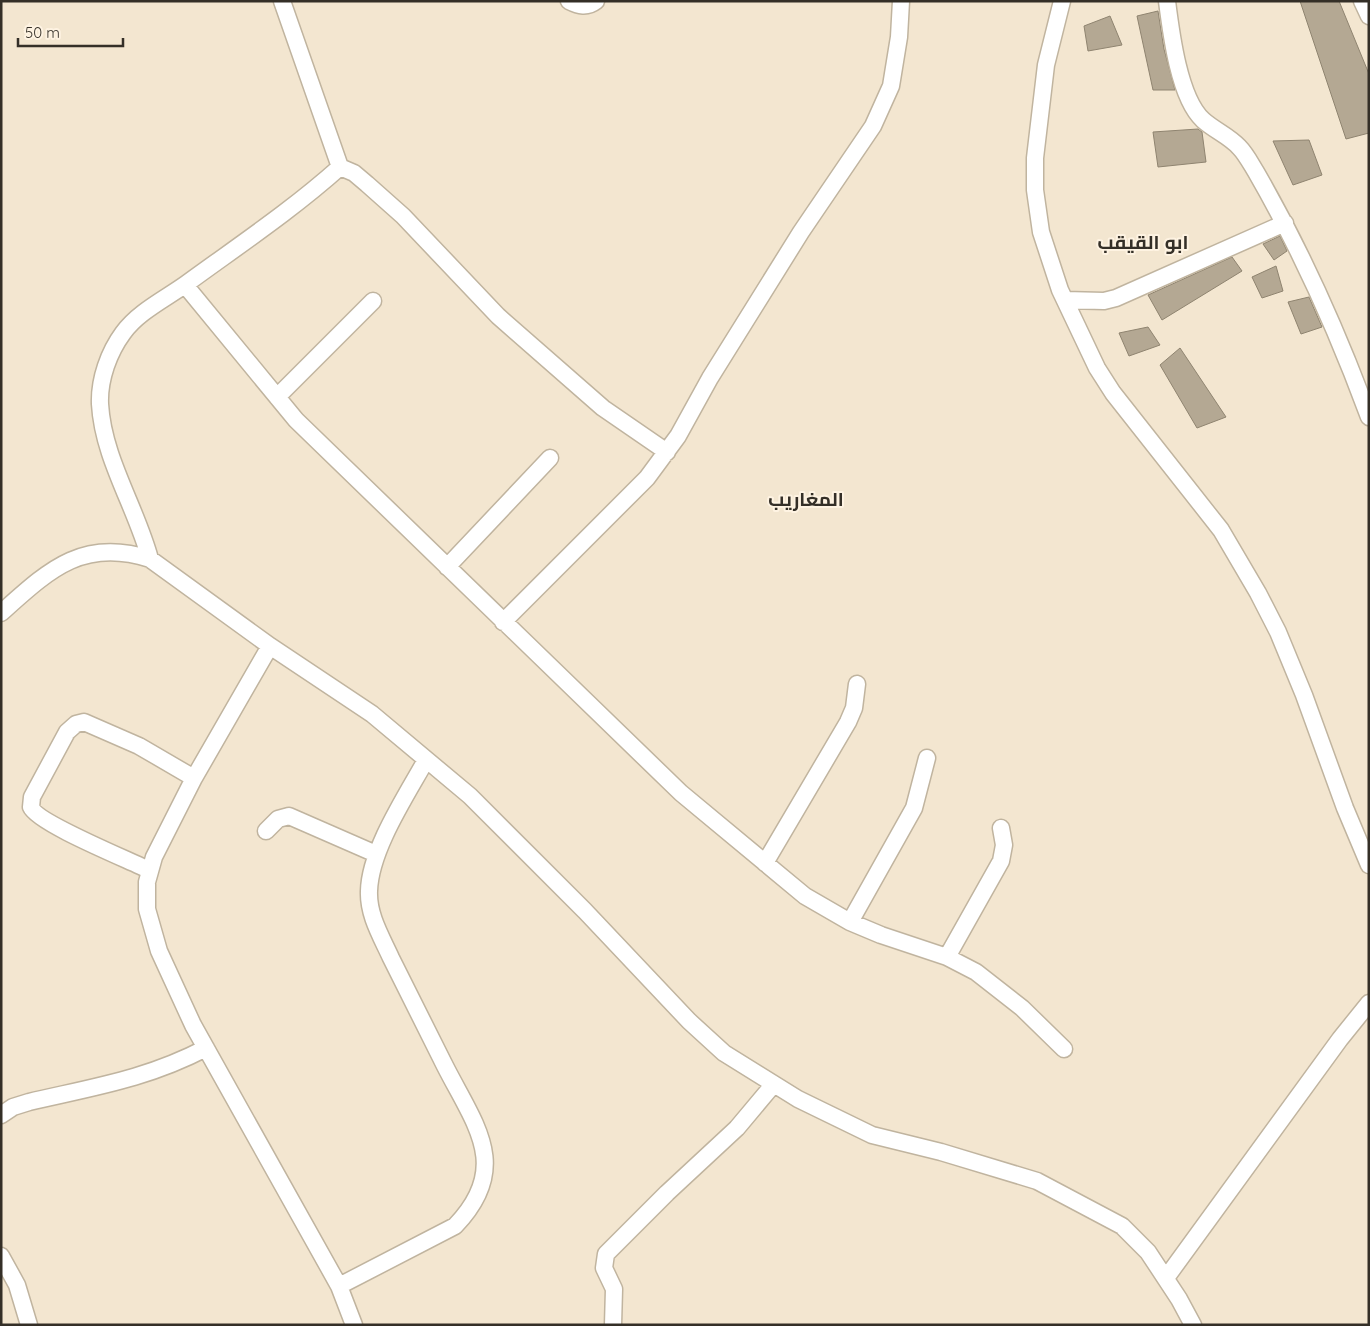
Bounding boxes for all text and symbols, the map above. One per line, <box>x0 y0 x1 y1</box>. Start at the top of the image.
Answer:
scale bar <box>18 15 122 47</box>
text: 50 m <box>25 23 60 42</box>
district label: ابو القيقب <box>1098 230 1188 254</box>
district label: المغاريب <box>768 487 844 511</box>

